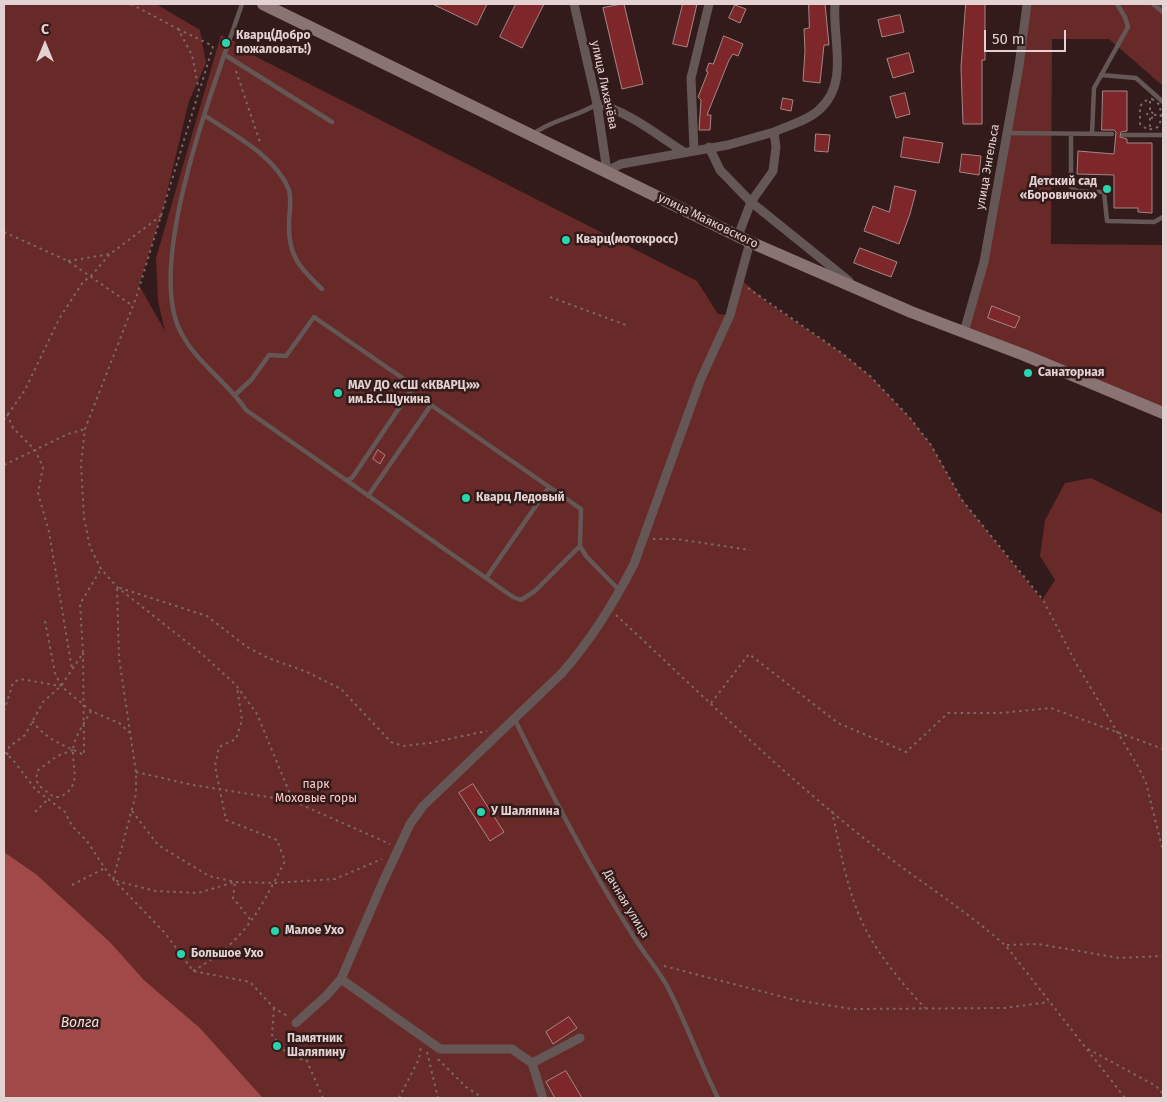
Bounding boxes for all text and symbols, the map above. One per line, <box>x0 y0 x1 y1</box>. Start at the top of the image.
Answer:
north arrow <box>20 20 70 70</box>
scale bar <box>987 20 1070 52</box>
text: С <box>41 21 49 38</box>
place label: Кварц(Добро пожаловать!) <box>236 29 311 57</box>
text: 50 m <box>992 30 1025 48</box>
marker: Кварц(Добро пожаловать!) <box>220 37 232 49</box>
street label: улица Лихачёва <box>588 39 620 131</box>
street label: улица Энгельса <box>973 123 1003 211</box>
place label: Детский сад «Боровичок» <box>1020 175 1097 203</box>
marker: Детский сад «Боровичок» <box>1101 183 1113 195</box>
street label: улица Маяковского <box>656 190 760 252</box>
place label: Кварц(мотокросс) <box>576 233 678 247</box>
marker: Кварц(мотокросс) <box>560 234 572 246</box>
place label: Санаторная <box>1038 366 1105 380</box>
marker: Санаторная <box>1022 367 1034 379</box>
place label: МАУ ДО «СШ «КВАРЦ»» им.В.С.Щукина <box>348 379 480 407</box>
marker: МАУ ДО «СШ «КВАРЦ»» им.В.С.Щукина <box>332 387 344 399</box>
place label: Кварц Ледовый <box>476 491 565 505</box>
marker: Кварц Ледовый <box>460 492 472 504</box>
park label: парк Моховые горы <box>275 778 357 806</box>
place label: У Шаляпина <box>491 805 559 819</box>
marker: У Шаляпина <box>475 806 487 818</box>
street label: Дачная улица <box>600 867 652 941</box>
place label: Малое Ухо <box>285 924 344 938</box>
marker: Малое Ухо <box>269 925 281 937</box>
place label: Большое Ухо <box>191 947 264 961</box>
marker: Большое Ухо <box>175 948 187 960</box>
water label: Волга <box>61 1015 99 1031</box>
place label: Памятник Шаляпину <box>287 1032 345 1060</box>
marker: Памятник Шаляпину <box>271 1040 283 1052</box>

